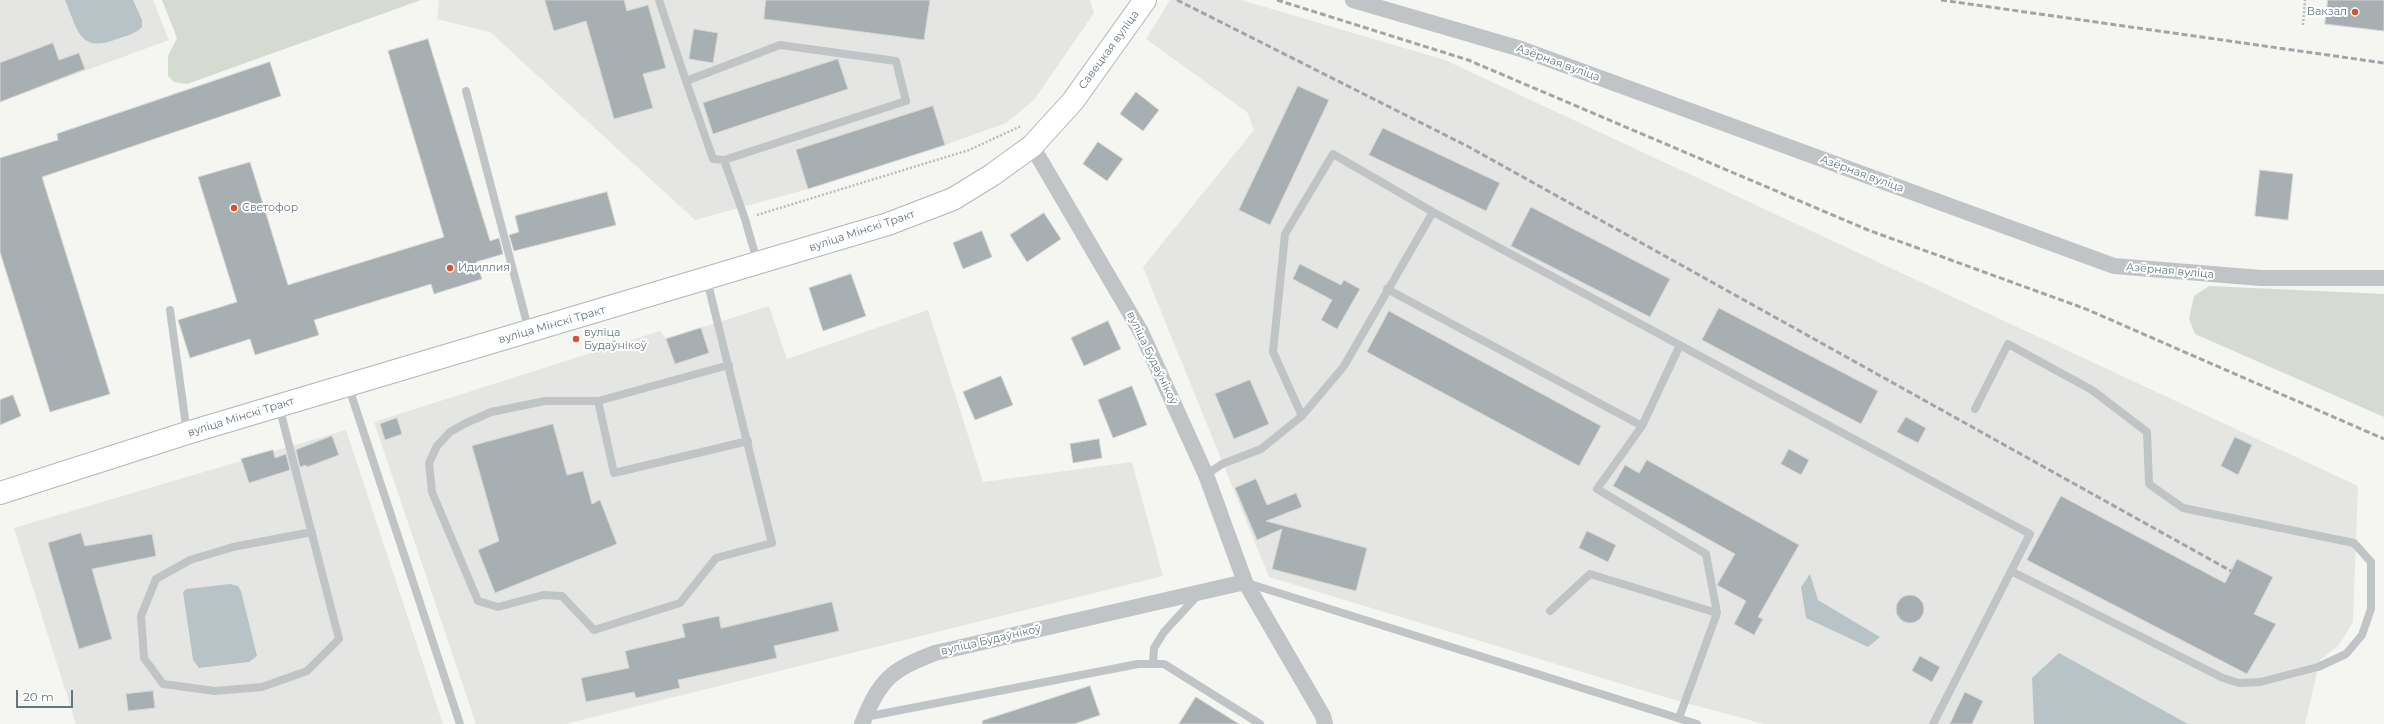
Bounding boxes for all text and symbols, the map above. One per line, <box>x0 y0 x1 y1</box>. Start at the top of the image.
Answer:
place label: Вакзал <box>2307 5 2347 19</box>
marker: Вакзал <box>2350 7 2360 17</box>
street label: Савецкая вуліца <box>1076 8 1142 92</box>
street label: Азёрная вуліца <box>1514 42 1602 84</box>
street label: Азёрная вуліца <box>1818 153 1906 195</box>
place label: Светофор <box>242 201 298 215</box>
marker: Светофор <box>229 203 239 213</box>
street label: вуліца Мінскі Тракт <box>807 208 917 254</box>
place label: Идиллия <box>458 261 510 275</box>
street label: Азёрная вуліца <box>2125 261 2215 281</box>
marker: Идиллия <box>445 263 455 273</box>
street label: вуліца Мінскі Тракт <box>497 303 607 347</box>
street label: вуліца Будаўнікоў <box>1124 309 1180 407</box>
place label: вуліца Будаўнікоў <box>584 326 647 352</box>
marker: вуліца Будаўнікоў <box>571 334 581 344</box>
street label: вуліца Мінскі Тракт <box>186 395 296 439</box>
street label: вуліца Будаўнікоў <box>940 622 1042 658</box>
scale bar <box>18 682 75 708</box>
text: 20 m <box>23 689 54 704</box>

